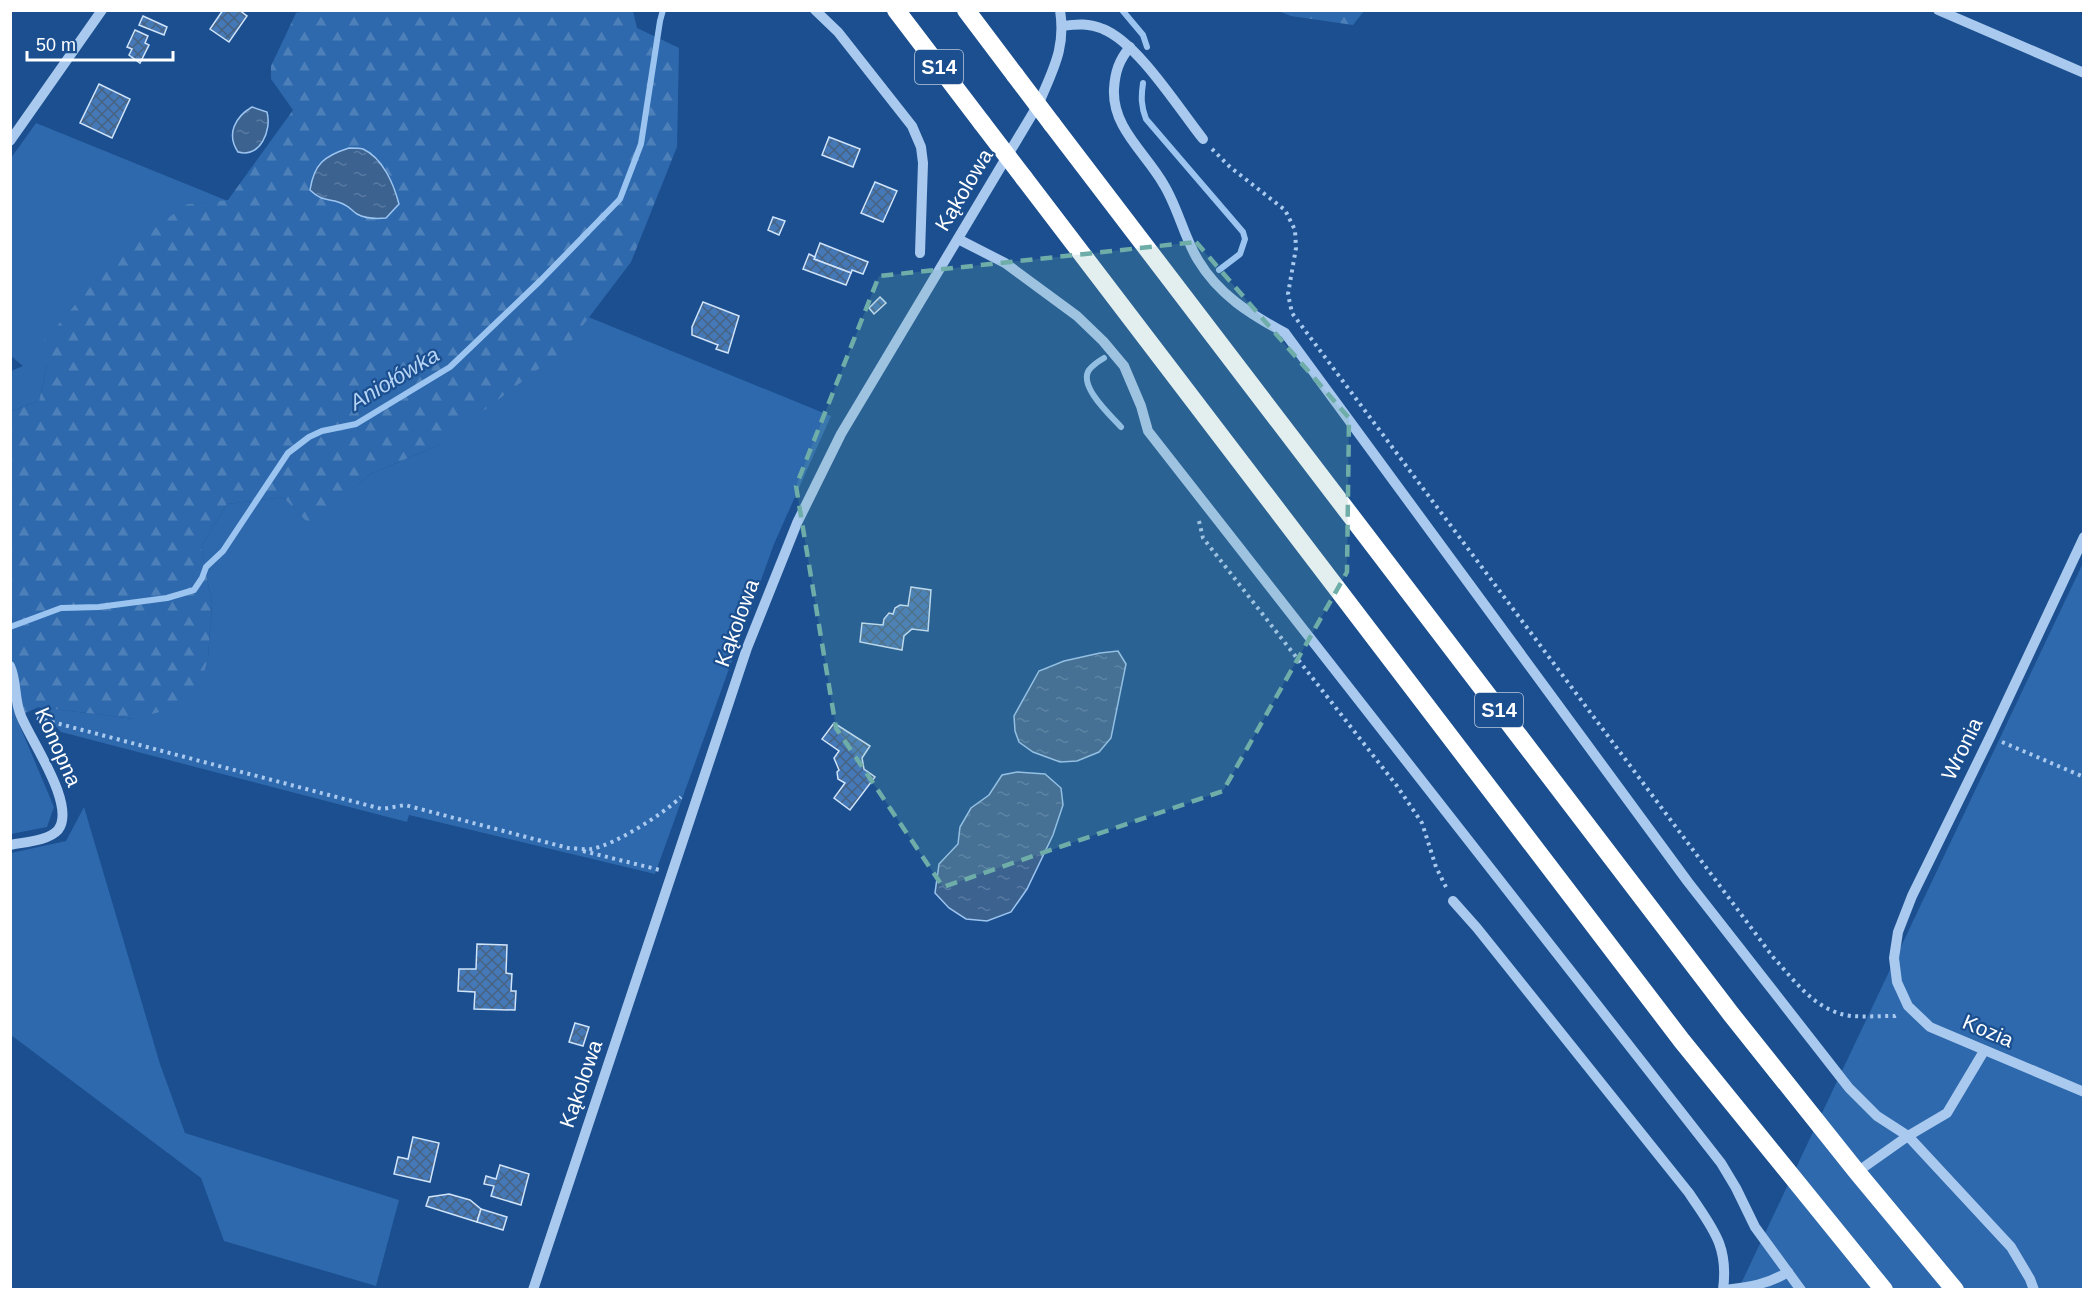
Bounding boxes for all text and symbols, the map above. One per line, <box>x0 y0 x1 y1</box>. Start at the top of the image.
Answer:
scale bar <box>27 24 172 62</box>
text: 50 m <box>36 35 76 55</box>
road number: S14 <box>915 50 963 84</box>
street label: Kąkolowa <box>930 145 997 235</box>
water label: Aniołówka <box>343 342 444 416</box>
street label: Kąkolowa <box>710 576 763 670</box>
road number: S14 <box>1475 693 1523 727</box>
street label: Konopna <box>31 704 86 790</box>
street label: Wronia <box>1937 714 1987 784</box>
street label: Kozia <box>1960 1010 2017 1052</box>
street label: Kąkolowa <box>555 1037 606 1131</box>

